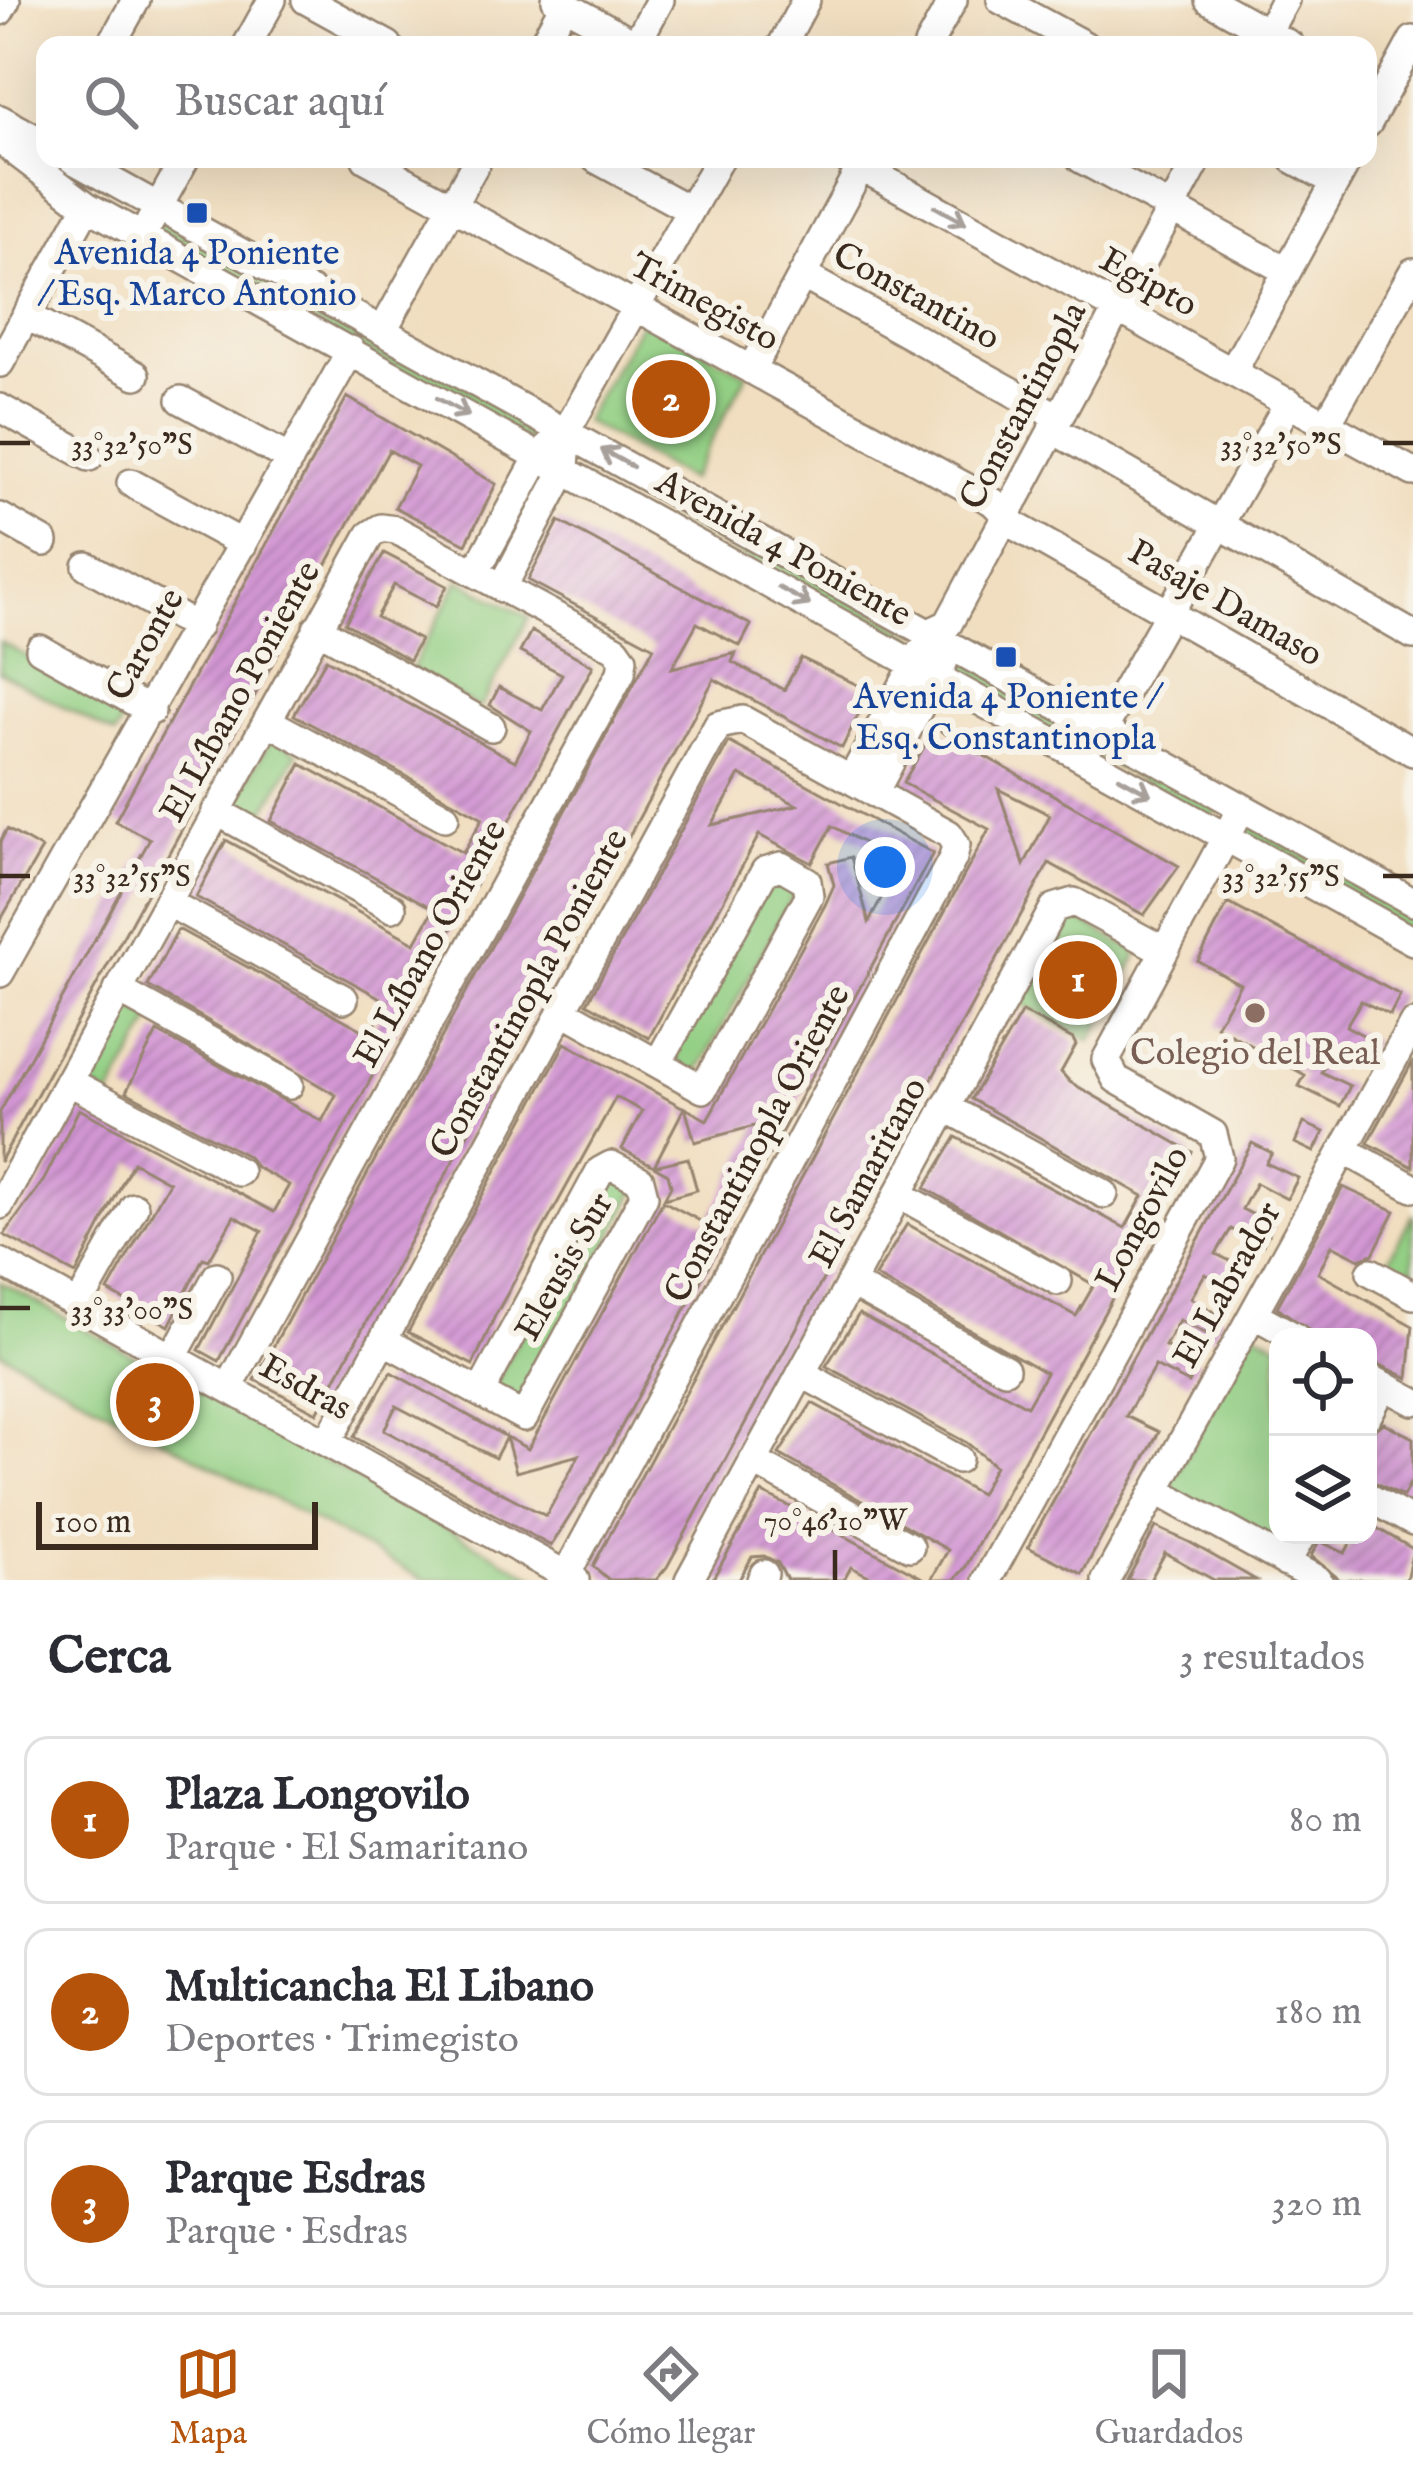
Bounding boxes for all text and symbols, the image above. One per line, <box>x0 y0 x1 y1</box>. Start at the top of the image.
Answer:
search box <box>36 36 1377 168</box>
icon: search <box>78 69 144 135</box>
text: Buscar aquí <box>174 74 385 131</box>
marker: Avenida 4 Poniente / Esq. Marco Antonio <box>184 200 210 226</box>
one-way arrow <box>932 204 967 227</box>
place label: Avenida 4 Poniente / Esq. Marco Antonio <box>37 231 357 318</box>
street label: Constantino <box>824 232 1008 362</box>
street label: Egipto <box>1091 237 1205 329</box>
street label: Trimegisto <box>621 243 787 363</box>
street label: Constantinopla <box>950 294 1098 518</box>
pin: 2 <box>632 354 710 444</box>
one-way arrow <box>434 396 469 419</box>
text: 33°32'50"S <box>71 427 193 465</box>
text: 33°32'50"S <box>1220 427 1342 465</box>
one-way arrow <box>600 446 635 469</box>
street label: Avenida 4 Poniente <box>646 459 919 638</box>
street label: Pasaje Damaso <box>1119 530 1331 678</box>
street label: El Líbano Poniente <box>150 553 332 831</box>
street label: Caronte <box>96 581 196 709</box>
one-way arrow <box>775 585 810 609</box>
marker: Avenida 4 Poniente / Esq. Constantinopla <box>993 644 1019 670</box>
place label: Avenida 4 Poniente / Esq. Constantinopla <box>852 675 1164 762</box>
one-way arrow <box>1116 775 1151 798</box>
street label: El Líbano Oriente <box>344 812 518 1076</box>
street label: Constantinopla Poniente <box>420 821 640 1167</box>
your location <box>855 837 915 897</box>
text: 33°32'55"S <box>73 859 191 897</box>
text: 33°32'55"S <box>1222 859 1340 897</box>
pin: 1 <box>1039 935 1117 1025</box>
street label: Constantinopla Oriente <box>655 977 861 1311</box>
marker: Colegio del Real <box>1242 1000 1268 1026</box>
place label: Colegio del Real <box>1130 1031 1380 1077</box>
street label: El Samaritano <box>800 1070 938 1276</box>
street label: Longovilo <box>1086 1139 1200 1299</box>
street label: Eleusis Sur <box>505 1185 625 1349</box>
street label: El Labrador <box>1163 1194 1293 1376</box>
text: 33°33'00"S <box>71 1292 193 1330</box>
map controls <box>1269 1328 1377 1544</box>
button: locate <box>1269 1328 1377 1436</box>
street label: Esdras <box>251 1344 359 1432</box>
pin: 3 <box>116 1357 194 1447</box>
button: layers <box>1269 1436 1377 1544</box>
scale bar <box>36 1496 318 1549</box>
text: 100 m <box>54 1502 131 1544</box>
text: 70°46'10"W <box>763 1503 908 1541</box>
text: Cerca <box>48 1626 171 1691</box>
text: 3 resultados <box>1179 1634 1365 1683</box>
text: Plaza Longovilo <box>165 1767 470 1824</box>
text: 1 <box>83 1796 97 1845</box>
text: 80 m <box>1289 1796 1362 1845</box>
text: Parque · El Samaritano <box>165 1824 528 1873</box>
text: Multicancha El Libano <box>165 1959 594 2016</box>
text: 2 <box>81 1988 99 2037</box>
text: 180 m <box>1274 1988 1362 2037</box>
text: Deportes · Trimegisto <box>165 2016 519 2065</box>
text: Parque Esdras <box>165 2151 426 2208</box>
text: 3 <box>83 2180 97 2229</box>
text: 320 m <box>1271 2180 1362 2229</box>
text: Parque · Esdras <box>165 2208 408 2257</box>
tab: Mapa <box>170 2341 247 2455</box>
tab: Cómo llegar <box>586 2341 755 2455</box>
tab: Guardados <box>1095 2341 1243 2455</box>

